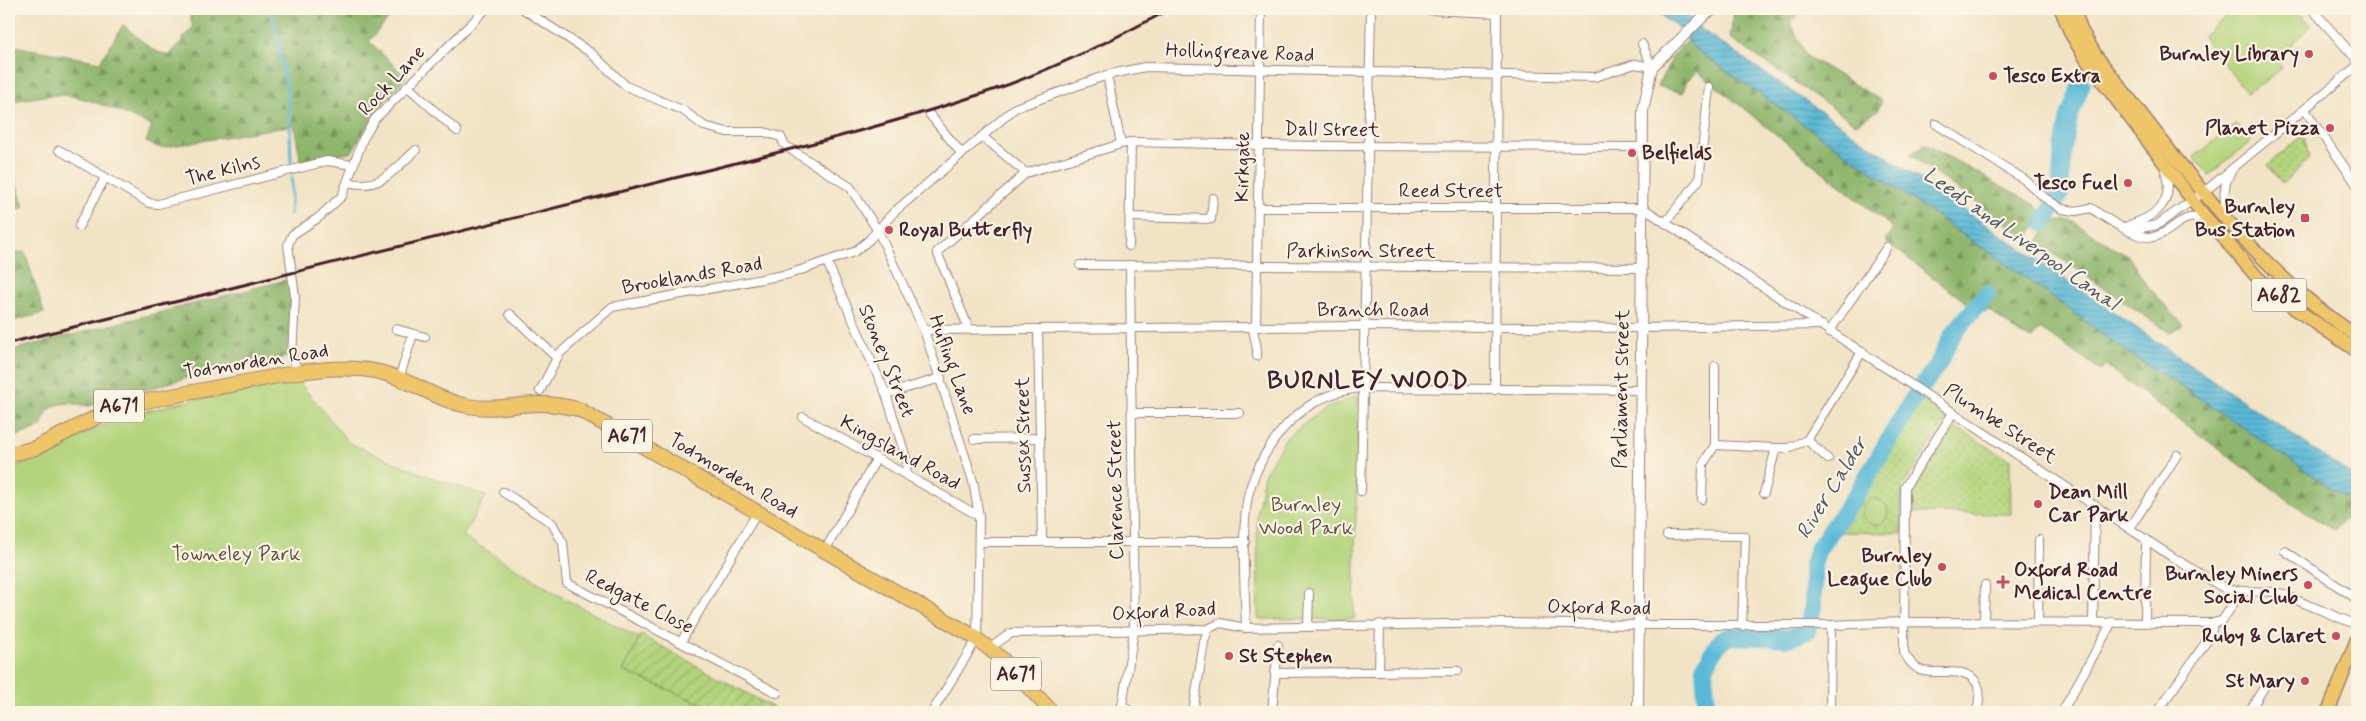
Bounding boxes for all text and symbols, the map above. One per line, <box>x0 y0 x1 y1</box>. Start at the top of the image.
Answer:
street label: Hollingreave Road <box>1165 37 1315 71</box>
street label: Rock Lane <box>352 40 432 122</box>
place label: Burnley Library <box>2159 41 2299 68</box>
marker: Burnley Library <box>2303 48 2315 60</box>
place label: Tesco Extra <box>2003 63 2101 90</box>
marker: Tesco Extra <box>1987 70 1999 82</box>
place label: Planet Pizza <box>2205 115 2320 142</box>
street label: Dall Street <box>1284 116 1380 144</box>
marker: Planet Pizza <box>2324 122 2336 134</box>
street label: Kirkgate <box>1229 131 1257 203</box>
place label: Belfields <box>1642 140 1712 167</box>
marker: Belfields <box>1626 147 1638 159</box>
street label: The Kilns <box>183 149 263 193</box>
water label: Leeds and Liverpool Canal <box>1917 161 2126 318</box>
place label: Tesco Fuel <box>2034 170 2118 197</box>
marker: Tesco Fuel <box>2122 177 2134 189</box>
street label: Reed Street <box>1399 178 1503 205</box>
place label: Burnley Bus Station <box>2195 194 2295 244</box>
marker: Burnley Bus Station <box>2299 212 2311 224</box>
place label: Royal Butterfly <box>899 217 1032 244</box>
marker: Royal Butterfly <box>883 224 895 236</box>
street label: Parkinson Street <box>1286 238 1436 265</box>
street label: Brooklands Road <box>620 250 764 302</box>
road number: A682 <box>2252 278 2306 312</box>
street label: Branch Road <box>1317 297 1429 324</box>
street label: Stoney Street <box>851 300 921 422</box>
street label: Parliament Street <box>1607 309 1637 469</box>
street label: Hufling Lane <box>920 311 983 419</box>
street label: Todmorden Road <box>181 337 331 387</box>
district label: BURNLEY WOOD <box>1267 365 1469 398</box>
street label: Sussex Street <box>1009 376 1039 493</box>
street label: Plumbe Street <box>1938 377 2062 471</box>
road number: A671 <box>94 390 144 422</box>
street label: Kingsland Road <box>834 409 965 498</box>
road number: A671 <box>602 420 652 452</box>
street label: Clarence Street <box>1101 420 1131 560</box>
street label: Todmorden Road <box>663 427 803 525</box>
water label: River Calder <box>1790 430 1875 544</box>
place label: Dean Mill Car Park <box>2048 479 2129 529</box>
park label: Burnley Wood Park <box>1259 492 1353 542</box>
marker: Dean Mill Car Park <box>2032 498 2044 510</box>
park label: Towneley Park <box>171 541 301 568</box>
place label: Burnley League Club <box>1827 543 1932 595</box>
place label: Oxford Road Medical Centre <box>2014 557 2152 607</box>
marker: Burnley League Club <box>1936 561 1948 573</box>
place label: Burnley Miners Social Club <box>2165 561 2298 611</box>
street label: Redgate Close <box>580 563 698 642</box>
marker: Oxford Road Medical Centre <box>1996 575 2010 589</box>
marker: Burnley Miners Social Club <box>2302 579 2314 591</box>
street label: Oxford Road <box>1547 594 1651 624</box>
street label: Oxford Road <box>1111 596 1217 630</box>
place label: Ruby & Claret <box>2202 623 2327 650</box>
marker: Ruby & Claret <box>2330 630 2342 642</box>
place label: St Stephen <box>1239 643 1332 670</box>
marker: St Stephen <box>1223 650 1235 662</box>
road number: A671 <box>991 658 1041 691</box>
place label: St Mary <box>2226 668 2295 695</box>
marker: St Mary <box>2299 675 2311 687</box>

